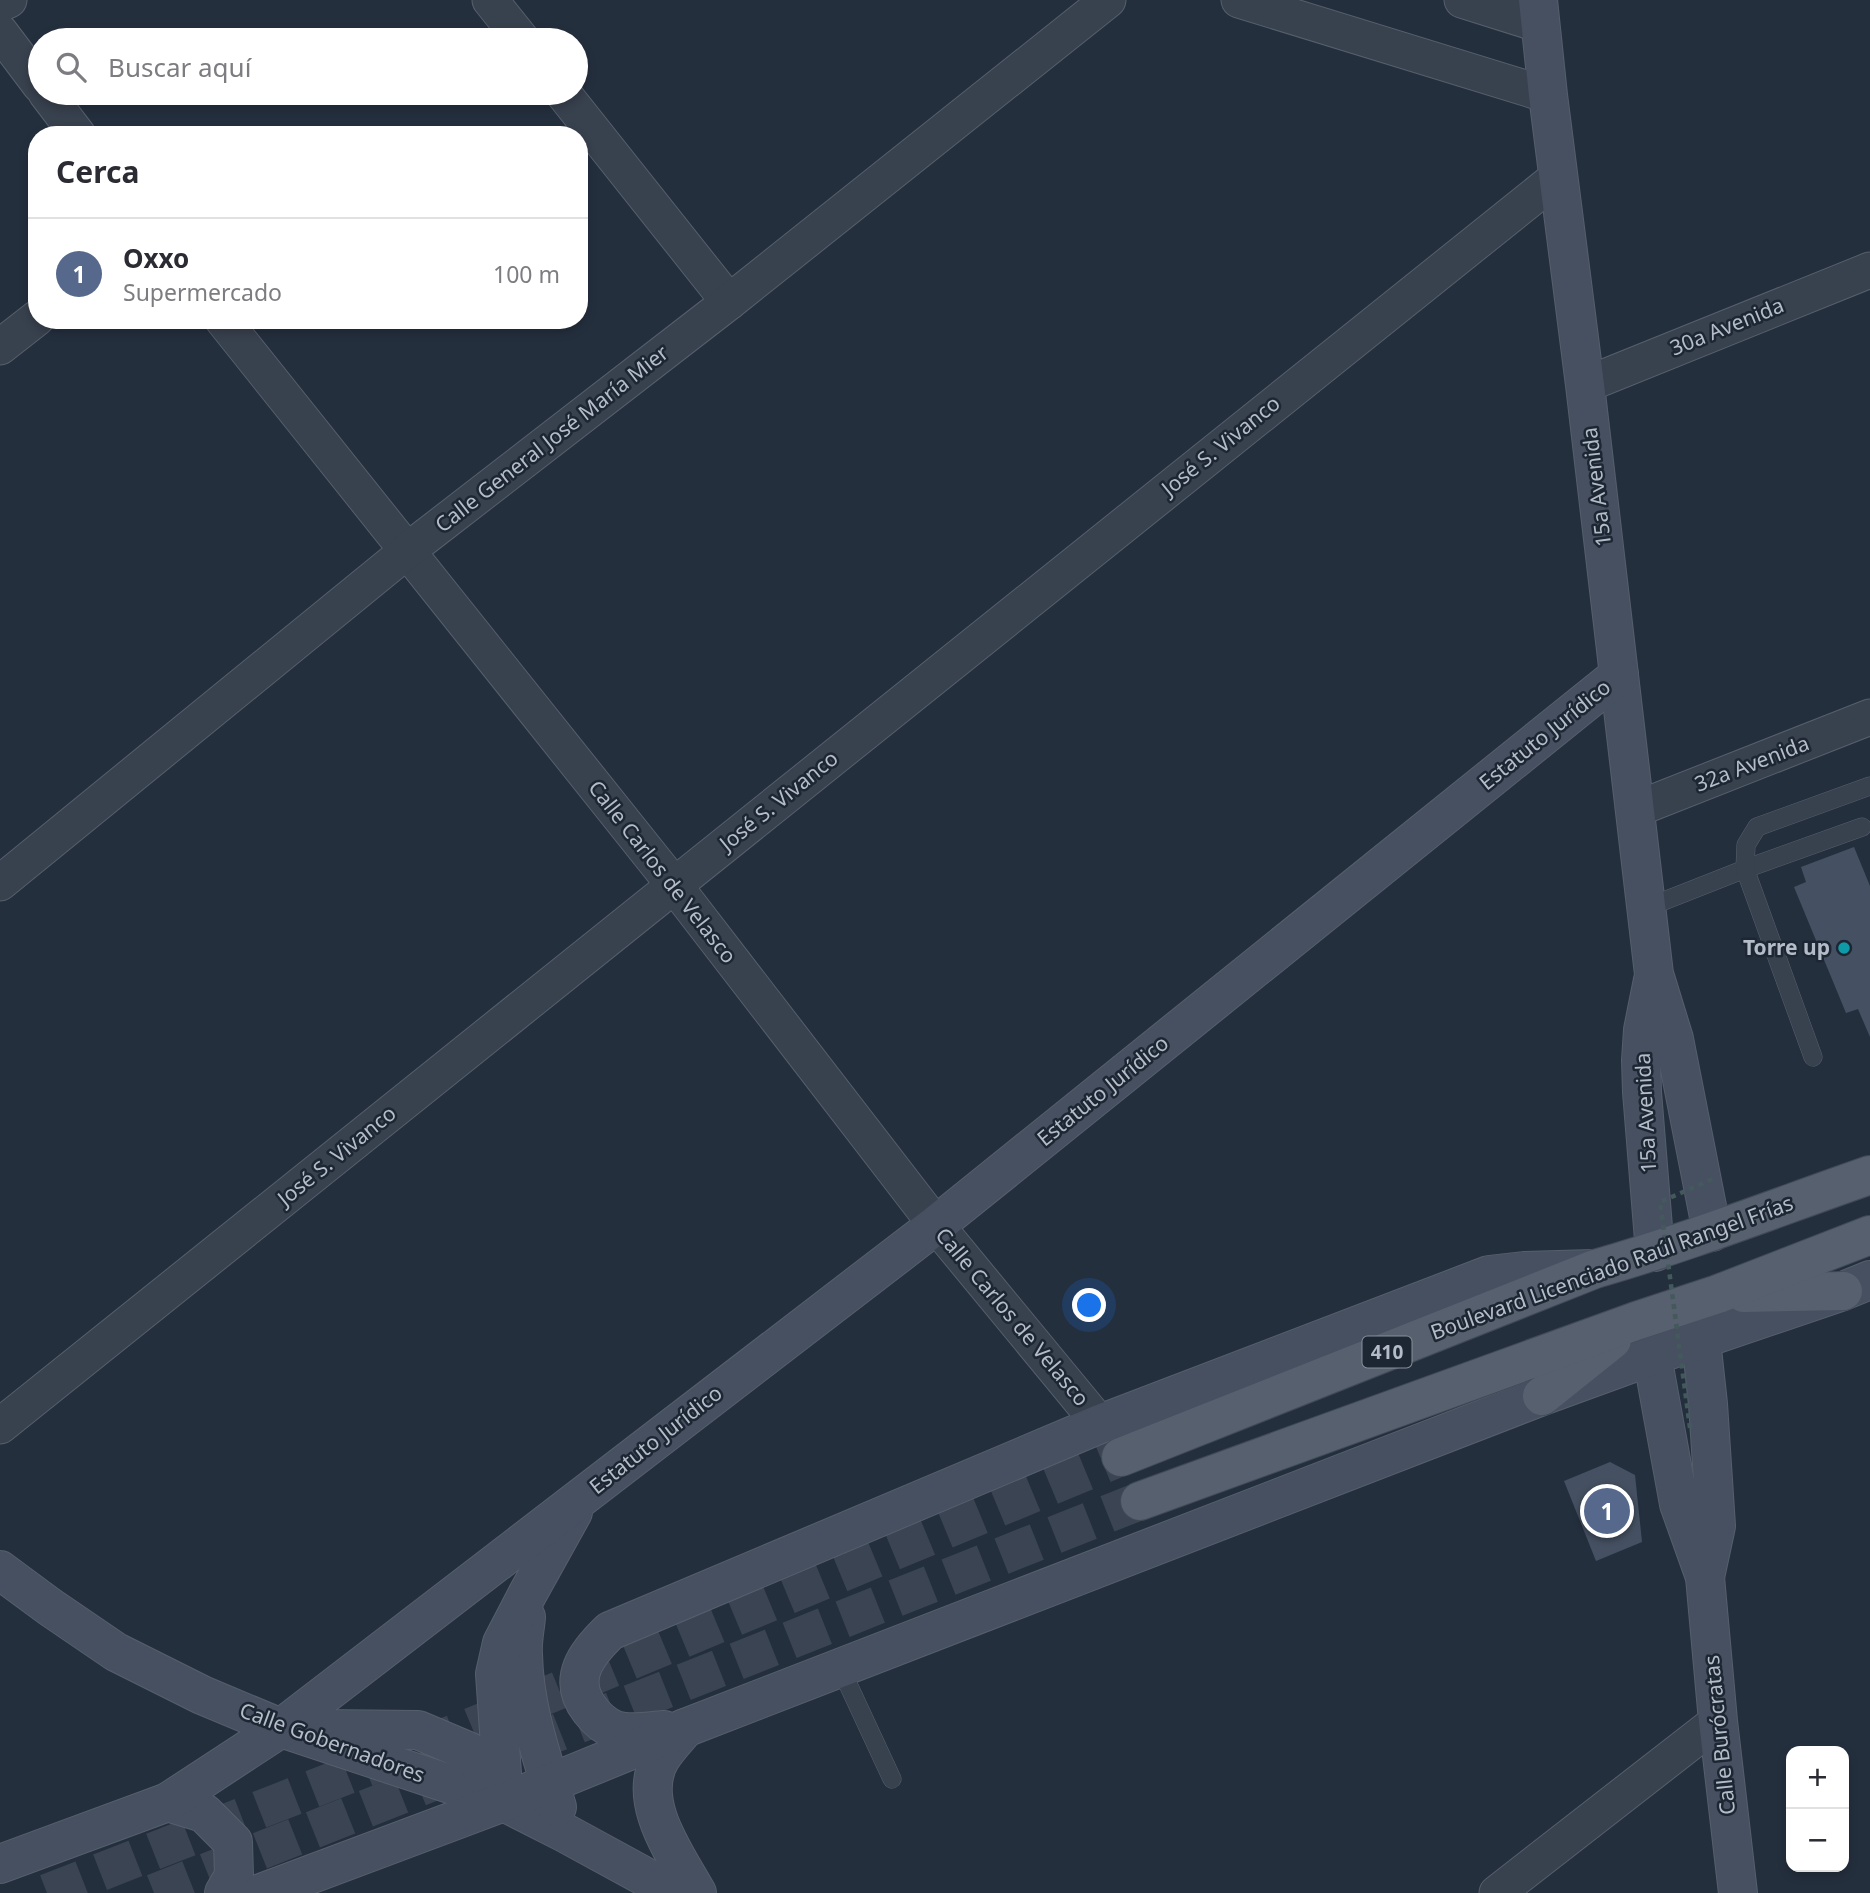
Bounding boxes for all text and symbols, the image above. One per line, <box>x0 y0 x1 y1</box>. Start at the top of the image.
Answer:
search box <box>28 28 588 105</box>
icon: search <box>52 48 90 86</box>
text: Buscar aquí <box>108 49 251 85</box>
text: Cerca <box>56 151 139 192</box>
text: Oxxo <box>123 240 189 276</box>
text: 1 <box>72 258 86 290</box>
text: 100 m <box>493 258 560 290</box>
text: Supermercado <box>123 276 282 308</box>
street label: 30a Avenida <box>1666 291 1788 362</box>
street label: Calle General José María Mier <box>429 338 674 538</box>
street label: José S. Vivanco <box>1154 389 1285 503</box>
street label: 15a Avenida <box>1575 426 1617 549</box>
street label: Estatuto Jurídico <box>1473 673 1616 796</box>
street label: 32a Avenida <box>1690 728 1813 798</box>
street label: José S. Vivanco <box>712 744 843 858</box>
street label: Calle Carlos de Velasco <box>583 774 743 969</box>
place label: Torre up <box>1743 933 1830 961</box>
marker: Torre up <box>1836 940 1852 956</box>
street label: Estatuto Jurídico <box>1031 1029 1174 1152</box>
street label: 15a Avenida <box>1628 1052 1662 1174</box>
street label: José S. Vivanco <box>270 1099 401 1213</box>
street label: Boulevard Licenciado Raúl Rangel Frías <box>1426 1188 1797 1346</box>
street label: Calle Carlos de Velasco <box>930 1221 1096 1411</box>
your location <box>1072 1288 1106 1322</box>
road number: 410 <box>1362 1336 1412 1368</box>
street label: Estatuto Jurídico <box>583 1379 728 1500</box>
pin: 1 <box>1584 1485 1630 1537</box>
street label: Calle Burócratas <box>1697 1654 1741 1816</box>
street label: Calle Gobernadores <box>236 1696 429 1789</box>
map controls <box>1786 1746 1849 1872</box>
button: + <box>1786 1746 1849 1809</box>
button: − <box>1786 1809 1849 1872</box>

